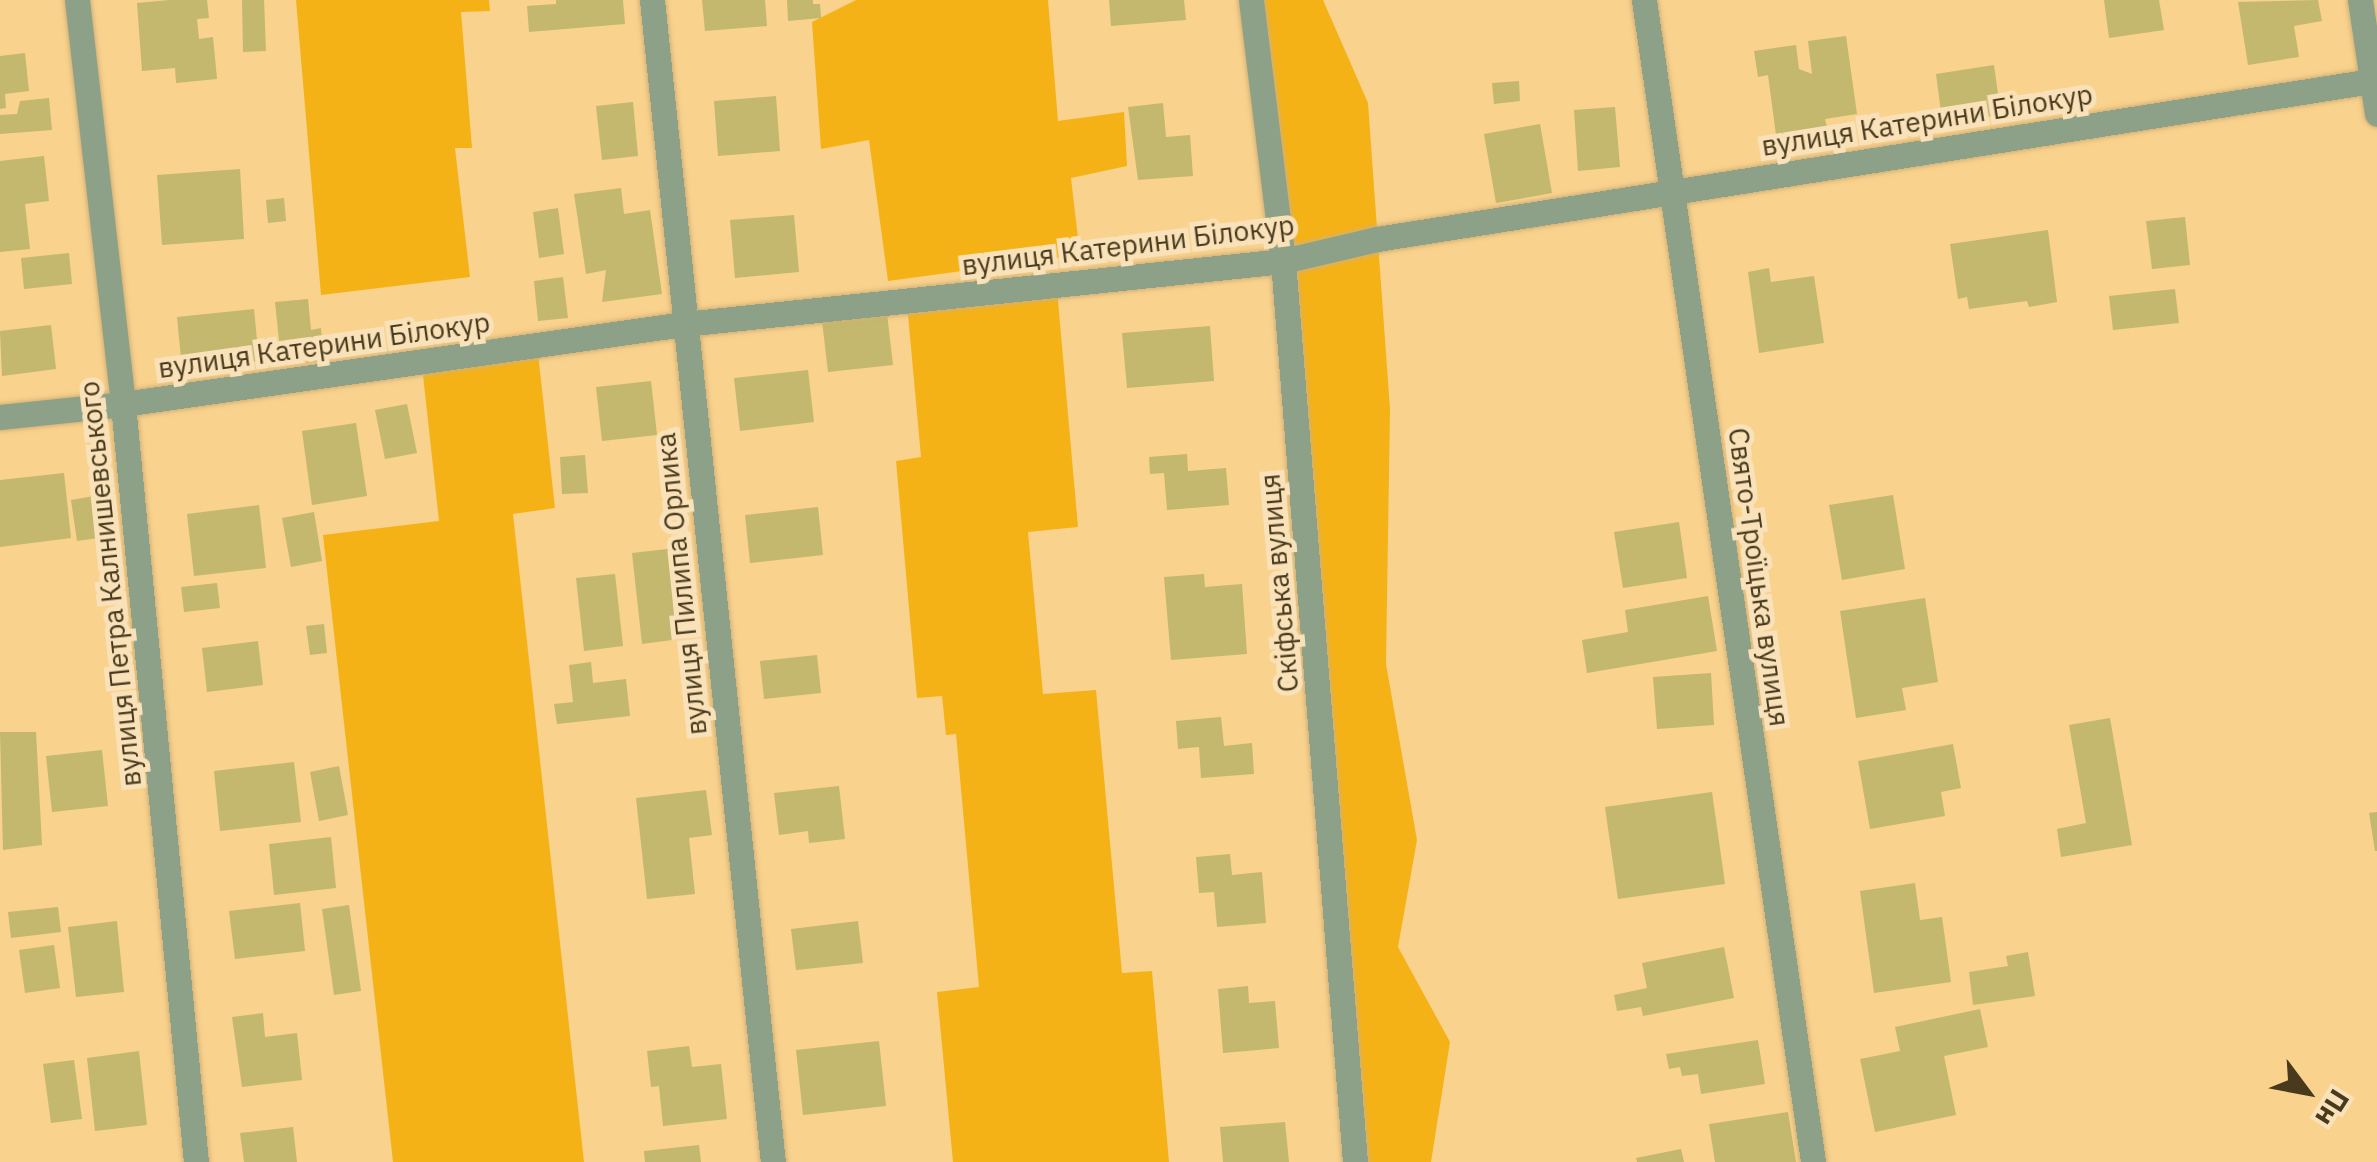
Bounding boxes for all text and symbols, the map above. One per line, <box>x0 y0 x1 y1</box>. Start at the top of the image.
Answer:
street label: вулиця Катерини Білокур <box>1759 77 2095 163</box>
street label: вулиця Катерини Білокур <box>960 208 1296 282</box>
street label: вулиця Катерини Білокур <box>156 305 492 385</box>
street label: вулиця Петра Калнишевського <box>72 380 148 788</box>
street label: Свято-Троїцька вулиця <box>1721 426 1797 728</box>
street label: вулиця Пилипа Орлика <box>648 431 714 737</box>
street label: Скіфська вулиця <box>1253 472 1305 694</box>
north arrow <box>2257 1042 2357 1142</box>
text: Пн <box>2307 1083 2358 1134</box>

